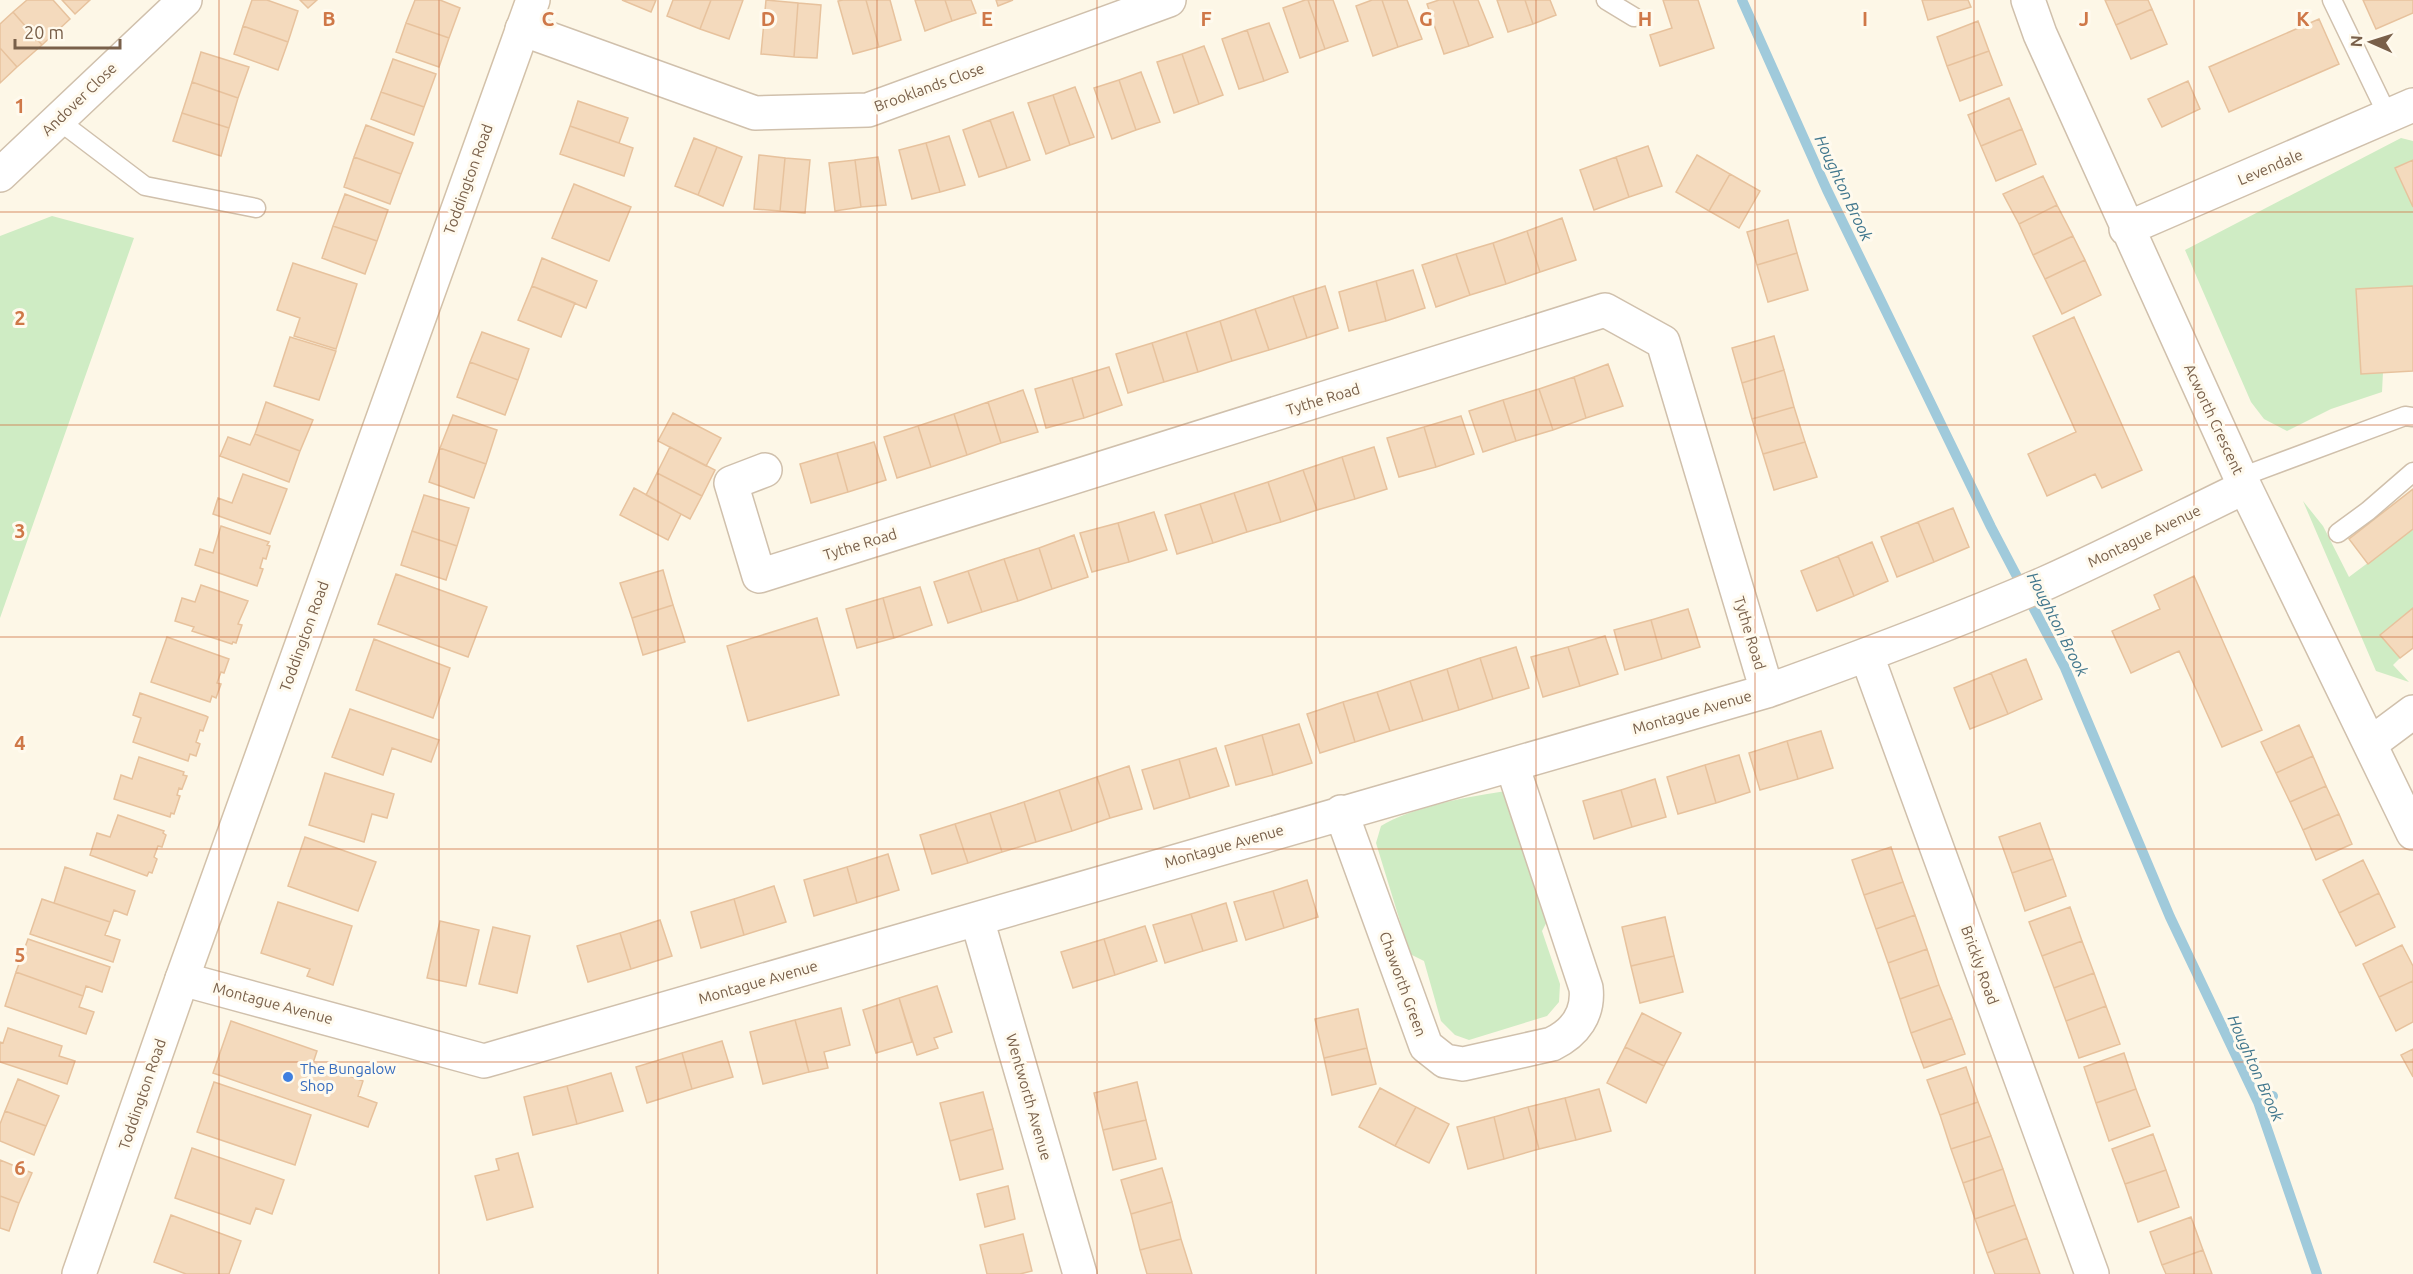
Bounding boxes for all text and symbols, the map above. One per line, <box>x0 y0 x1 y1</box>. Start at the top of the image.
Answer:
text: B <box>322 7 336 30</box>
text: C <box>542 7 555 30</box>
text: D <box>761 7 775 30</box>
text: E <box>981 7 993 30</box>
text: F <box>1200 7 1212 30</box>
text: G <box>1419 7 1433 30</box>
text: H <box>1638 7 1652 30</box>
text: I <box>1862 7 1868 30</box>
text: J <box>2079 7 2089 30</box>
text: K <box>2296 7 2310 30</box>
scale bar <box>15 12 120 50</box>
north arrow <box>2341 12 2401 72</box>
text: 20 m <box>24 22 64 42</box>
text: N <box>2347 35 2365 48</box>
street label: Andover Close <box>38 59 120 139</box>
street label: Brooklands Close <box>872 59 986 115</box>
text: 1 <box>14 94 26 117</box>
street label: Toddington Road <box>440 122 496 236</box>
water label: Houghton Brook <box>1812 132 1877 244</box>
street label: Levendale <box>2235 146 2305 188</box>
text: 2 <box>14 306 26 329</box>
street label: Acworth Crescent <box>2181 361 2247 477</box>
street label: Tythe Road <box>1284 380 1362 418</box>
street label: Montague Avenue <box>2085 501 2203 571</box>
text: 3 <box>14 519 26 542</box>
street label: Tythe Road <box>821 525 899 563</box>
water label: Houghton Brook <box>2024 569 2092 680</box>
street label: Toddington Road <box>276 579 332 693</box>
street label: Tythe Road <box>1731 594 1769 672</box>
street label: Montague Avenue <box>1630 687 1754 737</box>
text: 4 <box>14 731 26 754</box>
street label: Montague Avenue <box>1162 821 1286 871</box>
street label: Brickly Road <box>1958 923 2002 1007</box>
street label: Chaworth Green <box>1376 929 1430 1039</box>
text: 5 <box>14 943 26 966</box>
street label: Montague Avenue <box>696 957 820 1007</box>
street label: Montague Avenue <box>211 979 335 1027</box>
water label: Houghton Brook <box>2224 1012 2288 1125</box>
street label: Wentworth Avenue <box>1003 1032 1055 1162</box>
street label: Toddington Road <box>115 1036 169 1152</box>
place label: The Bungalow Shop <box>300 1060 396 1094</box>
marker: The Bungalow Shop <box>281 1070 295 1084</box>
text: 6 <box>14 1156 26 1179</box>

